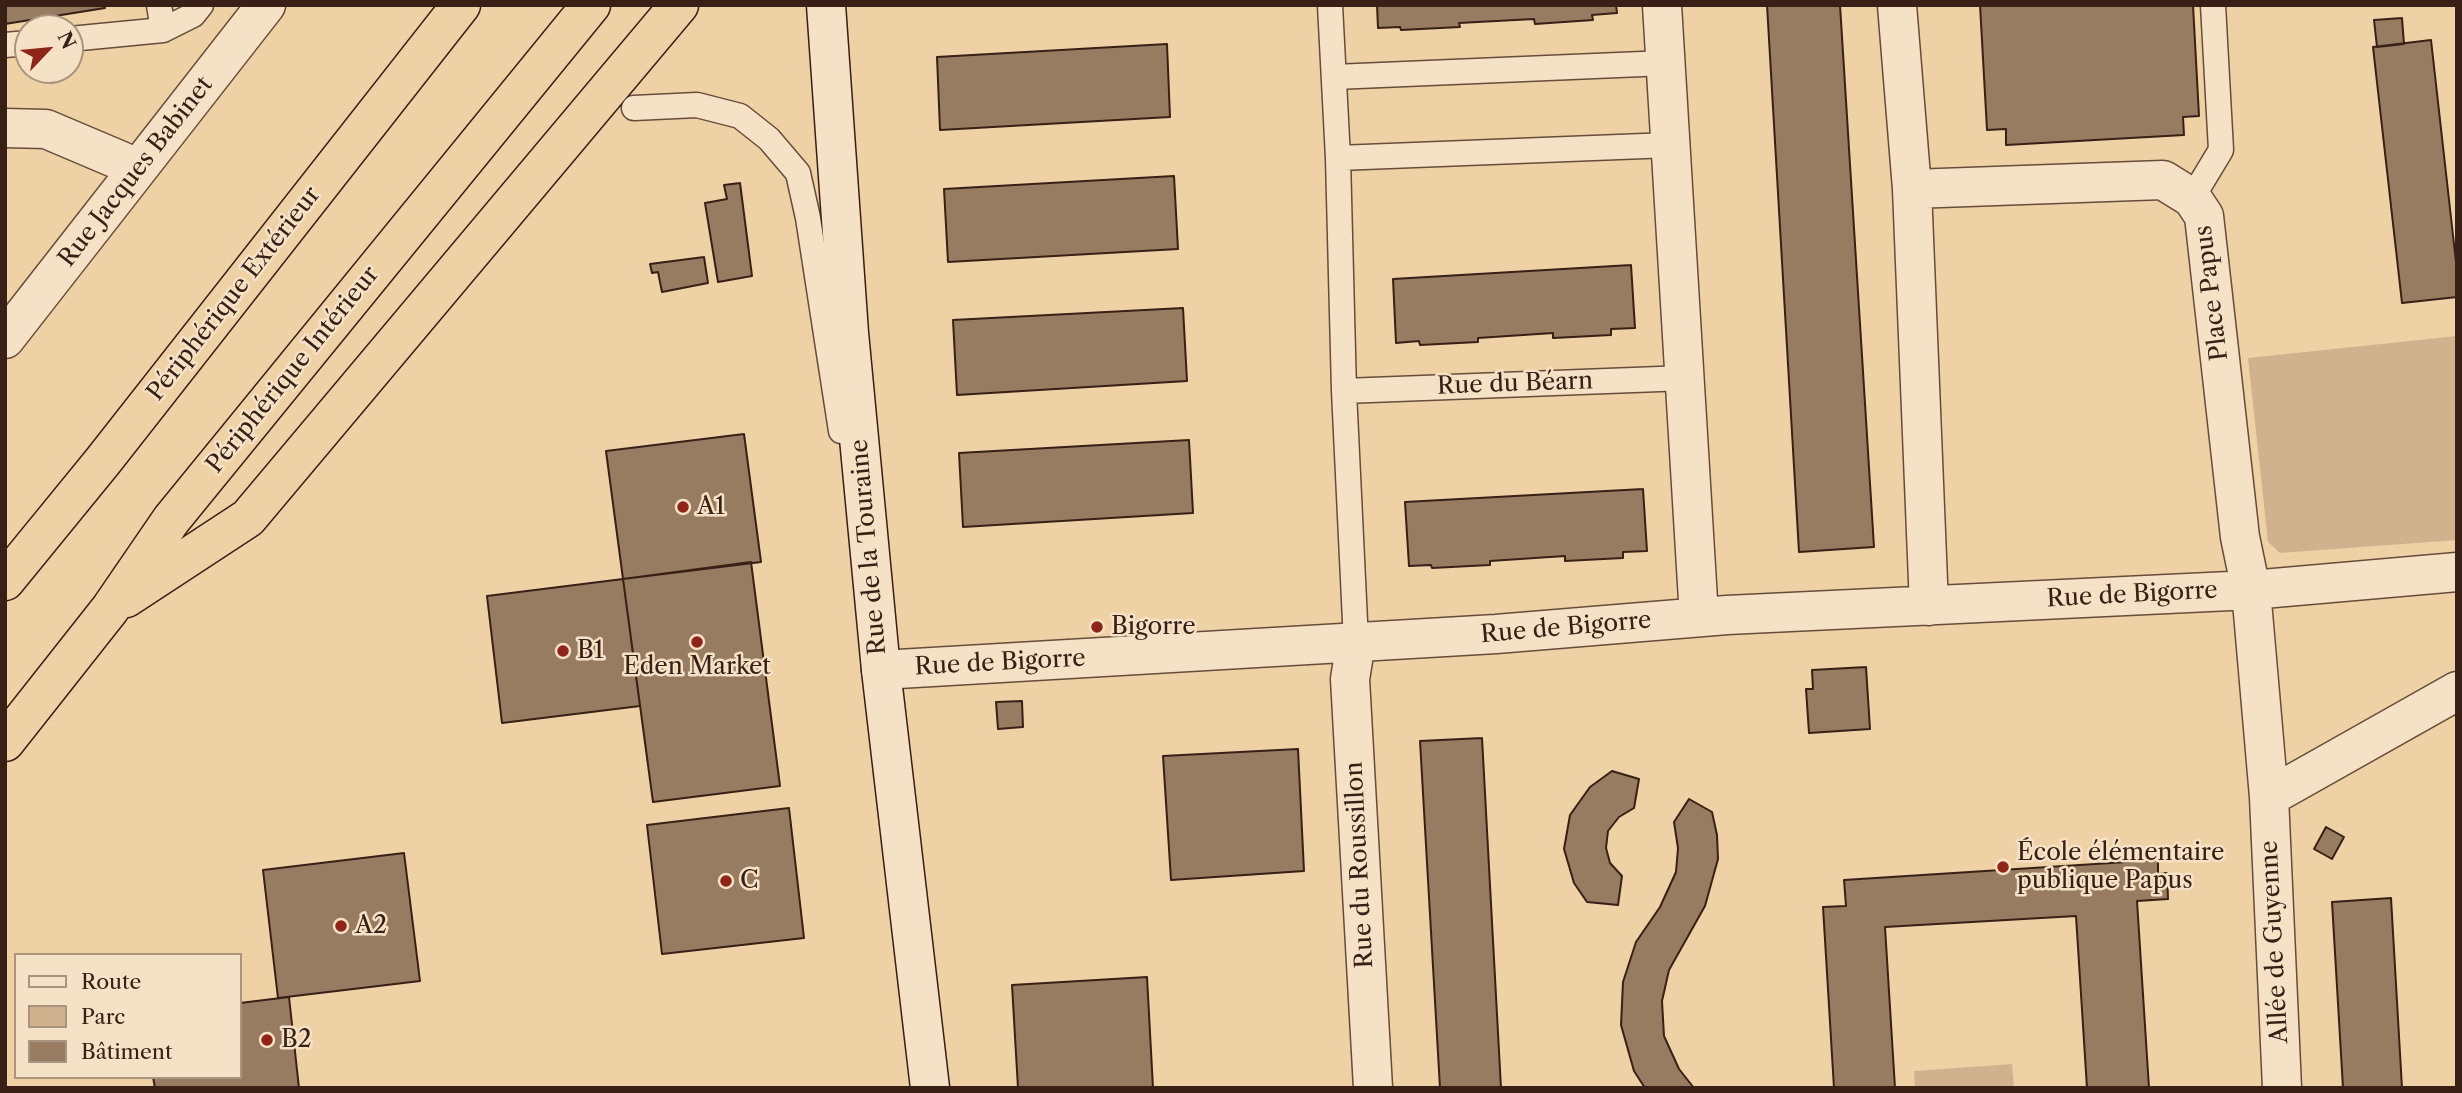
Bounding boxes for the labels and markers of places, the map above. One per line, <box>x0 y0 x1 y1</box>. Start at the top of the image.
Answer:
place label: A1 <box>697 493 725 521</box>
marker: A1 <box>675 499 691 515</box>
place label: Bigorre <box>1111 613 1196 641</box>
marker: Bigorre <box>1089 619 1105 635</box>
marker: Eden Market <box>689 634 705 650</box>
place label: B1 <box>577 637 604 665</box>
marker: B1 <box>555 643 571 659</box>
place label: Eden Market <box>623 653 771 681</box>
place label: École élémentaire publique Papus <box>2017 839 2224 895</box>
marker: École élémentaire publique Papus <box>1995 859 2011 875</box>
place label: C <box>740 867 759 895</box>
marker: C <box>718 873 734 889</box>
place label: A2 <box>355 912 387 940</box>
marker: A2 <box>333 918 349 934</box>
place label: B2 <box>281 1026 312 1054</box>
marker: B2 <box>259 1032 275 1048</box>

